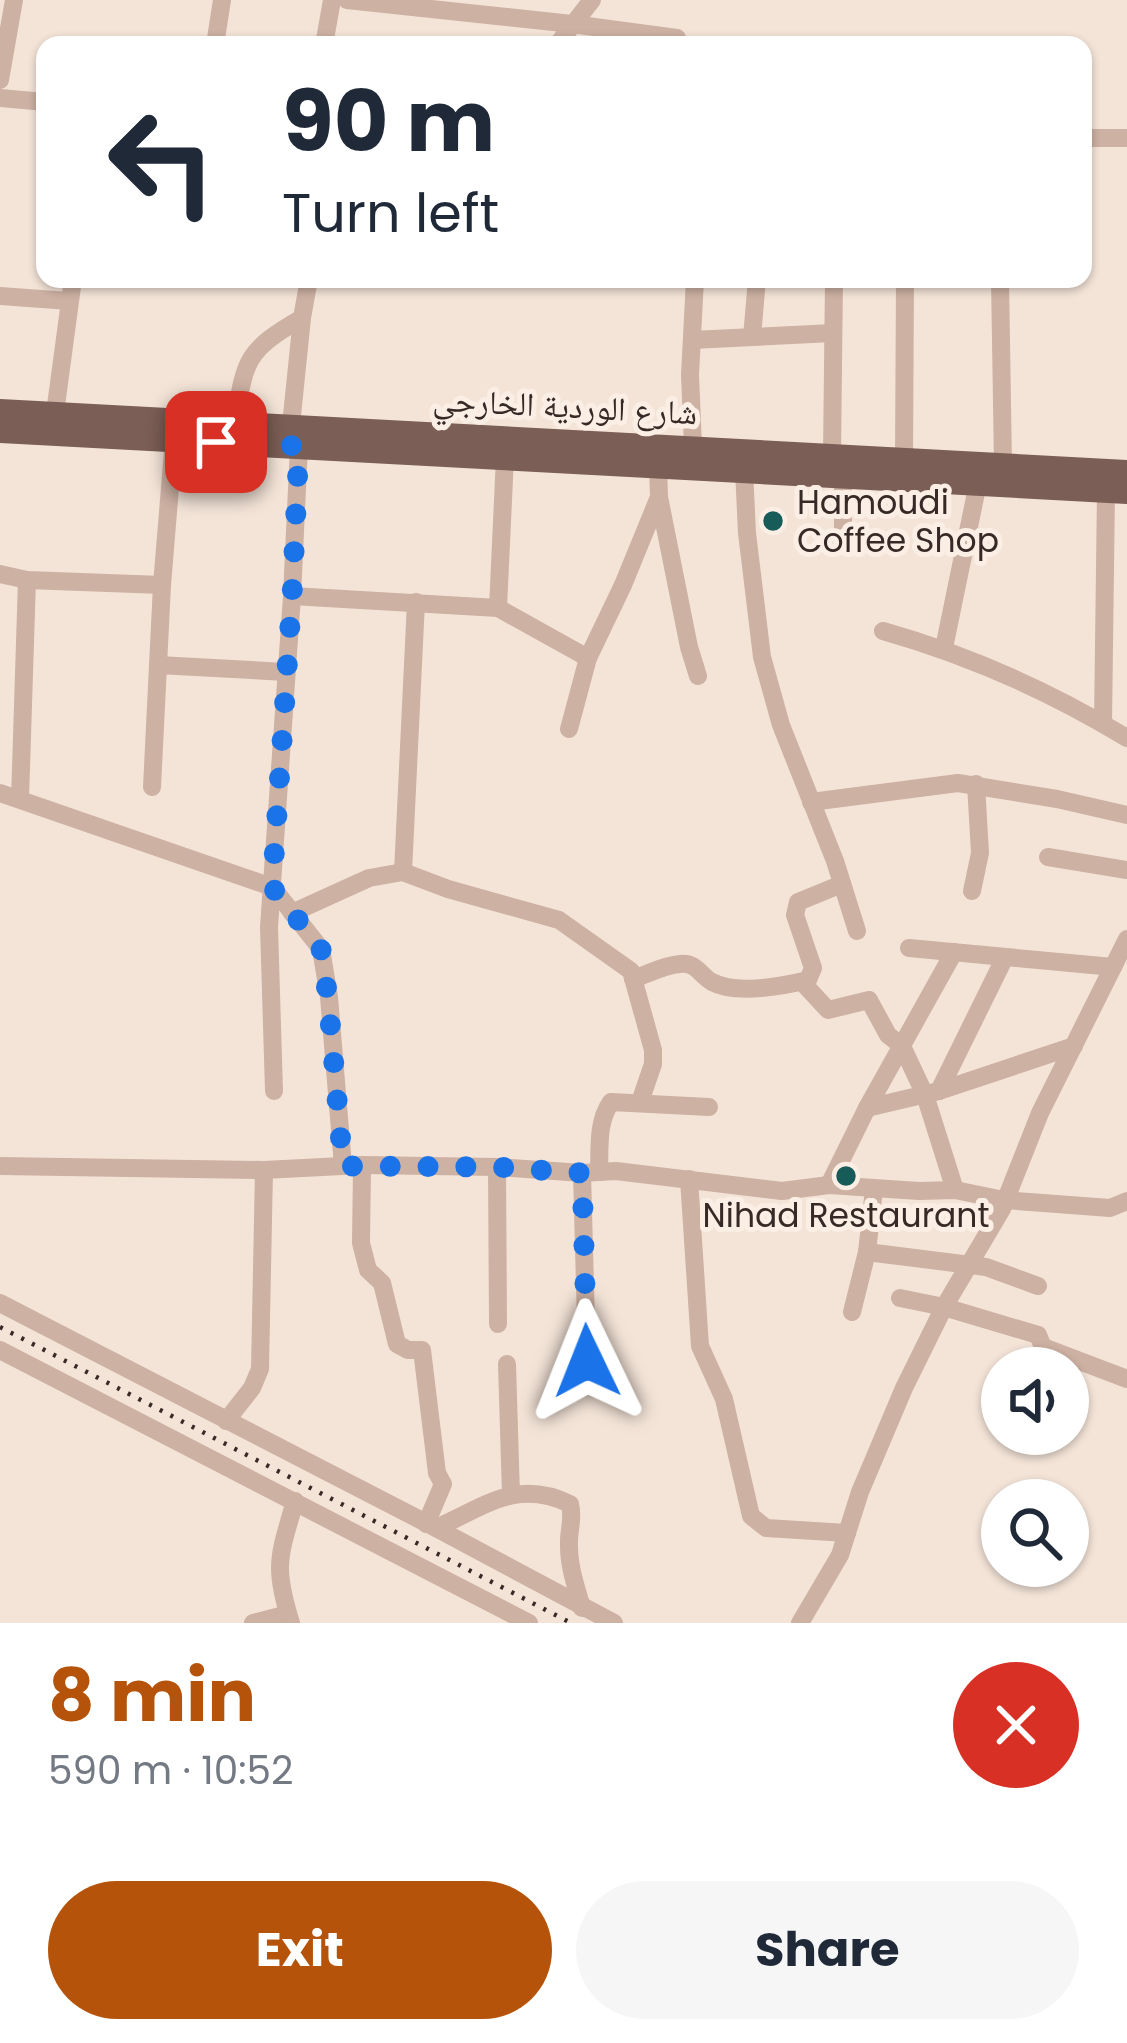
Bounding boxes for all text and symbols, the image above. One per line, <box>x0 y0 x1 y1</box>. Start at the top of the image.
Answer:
text: 90 m <box>282 63 495 180</box>
icon: left <box>84 84 240 240</box>
text: Turn left <box>282 175 499 251</box>
street label: شارع الوردية الخارجي <box>431 376 698 439</box>
pin <box>165 391 267 493</box>
icon: arrive <box>183 409 249 475</box>
place label: Hamoudi Coffee Shop <box>797 479 999 564</box>
marker: Hamoudi Coffee Shop <box>760 508 786 534</box>
marker: Nihad Restaurant <box>833 1163 859 1189</box>
place label: Nihad Restaurant <box>703 1192 989 1239</box>
position arrow <box>524 1298 650 1424</box>
map controls <box>981 1347 1089 1587</box>
button: sound <box>981 1347 1089 1455</box>
button: search <box>981 1479 1089 1587</box>
text: 8 min <box>48 1645 256 1746</box>
button: close <box>953 1662 1079 1788</box>
text: 590 m · 10:52 <box>48 1743 293 1798</box>
button: Exit <box>48 1881 552 2019</box>
button: Share <box>576 1881 1079 2019</box>

